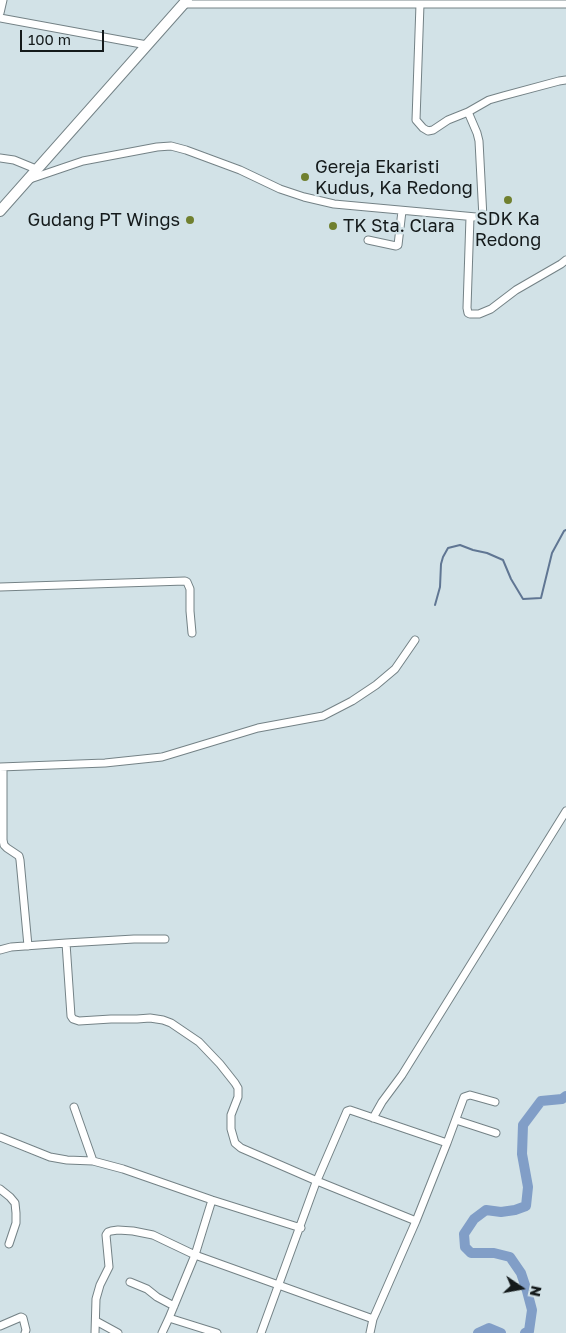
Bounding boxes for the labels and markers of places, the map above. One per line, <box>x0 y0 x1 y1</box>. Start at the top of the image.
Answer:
place label: Gereja Ekaristi Kudus, Ka Redong <box>315 156 473 198</box>
marker: Gereja Ekaristi Kudus, Ka Redong <box>299 171 311 183</box>
marker: SDK Ka Redong <box>502 194 514 206</box>
place label: SDK Ka Redong <box>475 208 541 250</box>
place label: Gudang PT Wings <box>27 209 180 231</box>
marker: Gudang PT Wings <box>184 214 196 226</box>
place label: TK Sta. Clara <box>343 215 455 237</box>
marker: TK Sta. Clara <box>327 220 339 232</box>

